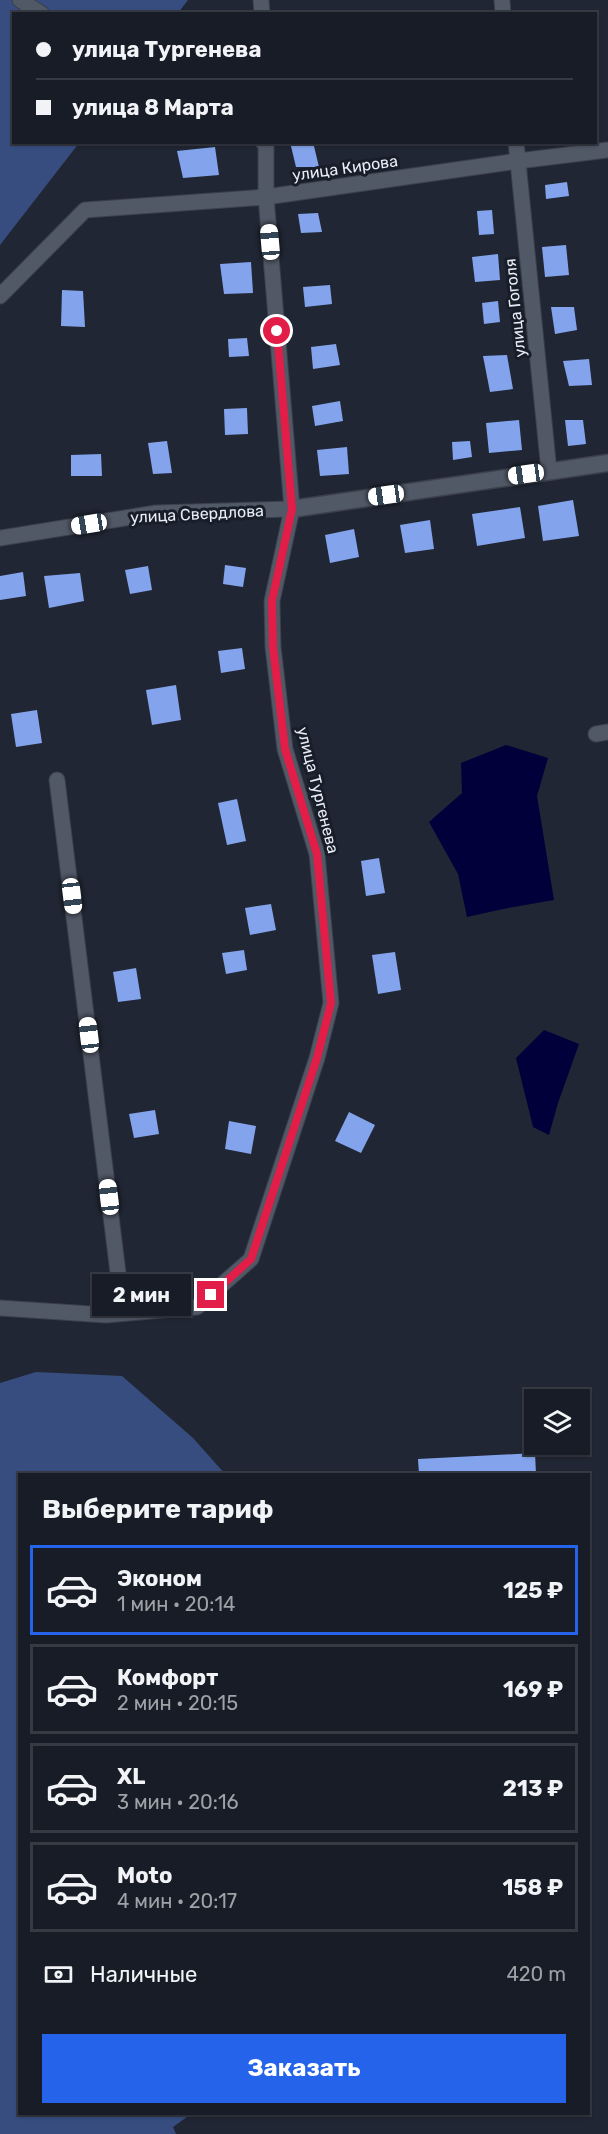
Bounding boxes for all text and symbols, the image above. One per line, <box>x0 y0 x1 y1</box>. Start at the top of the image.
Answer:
text: улица Тургенева <box>72 36 261 63</box>
text: улица 8 Марта <box>72 94 234 121</box>
street label: улица Кирова <box>291 151 399 185</box>
car <box>259 223 281 261</box>
street label: улица Гоголя <box>500 258 530 358</box>
route start <box>263 317 290 344</box>
car <box>507 463 545 485</box>
car <box>367 484 405 506</box>
street label: улица Свердлова <box>130 501 264 527</box>
car <box>70 512 108 536</box>
street label: улица Тургенева <box>293 725 343 855</box>
car <box>61 877 83 915</box>
car <box>78 1016 100 1054</box>
car <box>98 1178 120 1216</box>
callout: 2 мин <box>91 1274 190 1316</box>
route end <box>197 1281 224 1308</box>
text: 2 мин <box>113 1283 170 1307</box>
map controls <box>524 1389 590 1455</box>
button: layers <box>524 1389 590 1455</box>
text: Выберите тариф <box>42 1493 273 1525</box>
icon: car <box>45 1563 99 1617</box>
text: Эконом <box>117 1565 202 1592</box>
text: 125 ₽ <box>503 1577 563 1604</box>
text: 1 мин · 20:14 <box>117 1592 235 1616</box>
icon: car <box>45 1662 99 1716</box>
text: Комфорт <box>117 1664 218 1691</box>
text: 169 ₽ <box>503 1676 563 1703</box>
text: 2 мин · 20:15 <box>117 1691 238 1715</box>
icon: car <box>45 1761 99 1815</box>
text: XL <box>117 1763 145 1790</box>
text: 213 ₽ <box>503 1775 563 1802</box>
text: 3 мин · 20:16 <box>117 1790 239 1814</box>
icon: car <box>45 1860 99 1914</box>
text: Moto <box>117 1862 172 1889</box>
text: 158 ₽ <box>502 1874 563 1901</box>
text: 4 мин · 20:17 <box>117 1889 237 1913</box>
icon: cash <box>42 1958 75 1991</box>
text: Наличные <box>90 1961 197 1988</box>
text: 420 m <box>506 1962 566 1986</box>
button: Заказать <box>42 2034 566 2103</box>

